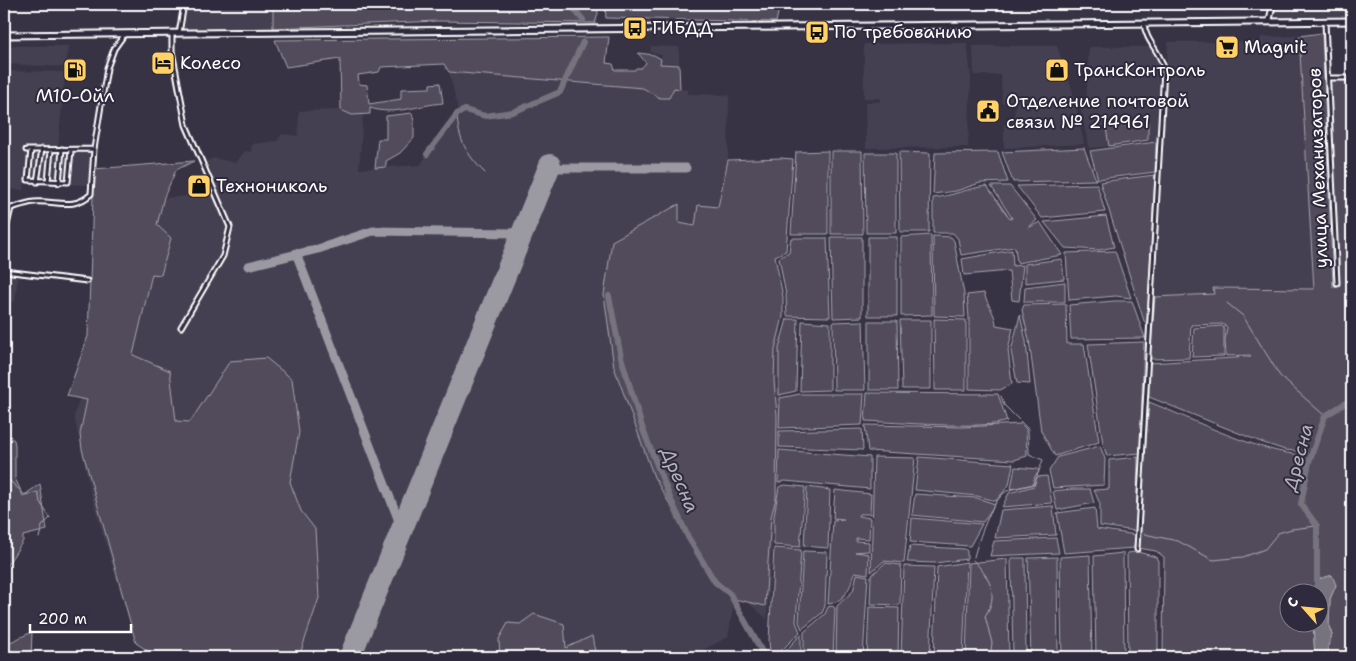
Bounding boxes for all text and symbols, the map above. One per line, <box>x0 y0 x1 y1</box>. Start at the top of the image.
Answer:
bus stop icon: ГИБДД <box>622 15 648 41</box>
place label: ГИБДД <box>652 16 713 40</box>
bus stop icon: По требованию <box>804 19 830 45</box>
place label: По требованию <box>834 20 972 44</box>
supermarket icon: Magnit <box>1214 34 1240 60</box>
place label: Magnit <box>1244 35 1307 59</box>
hotel icon: Колесо <box>150 50 176 76</box>
place label: Колесо <box>180 51 241 75</box>
fuel station icon: М10-Ойл <box>62 57 88 83</box>
shop icon: ТрансКонтроль <box>1044 57 1070 83</box>
place label: ТрансКонтроль <box>1074 58 1205 82</box>
street label: улица Механизаторов <box>1303 67 1333 269</box>
place label: М10-Ойл <box>36 84 114 108</box>
place label: Отделение почтовой связи № 214961 <box>1006 89 1189 134</box>
public building icon: Отделение почтовой связи № 214961 <box>975 98 1001 124</box>
shop icon: Технониколь <box>186 173 212 199</box>
place label: Технониколь <box>216 174 327 198</box>
water label: Дресна <box>1277 421 1319 494</box>
water label: Дресна <box>655 443 705 516</box>
north arrow <box>1278 584 1328 634</box>
text: С <box>1282 594 1302 610</box>
scale bar <box>30 601 131 633</box>
text: 200 m <box>38 609 87 629</box>

